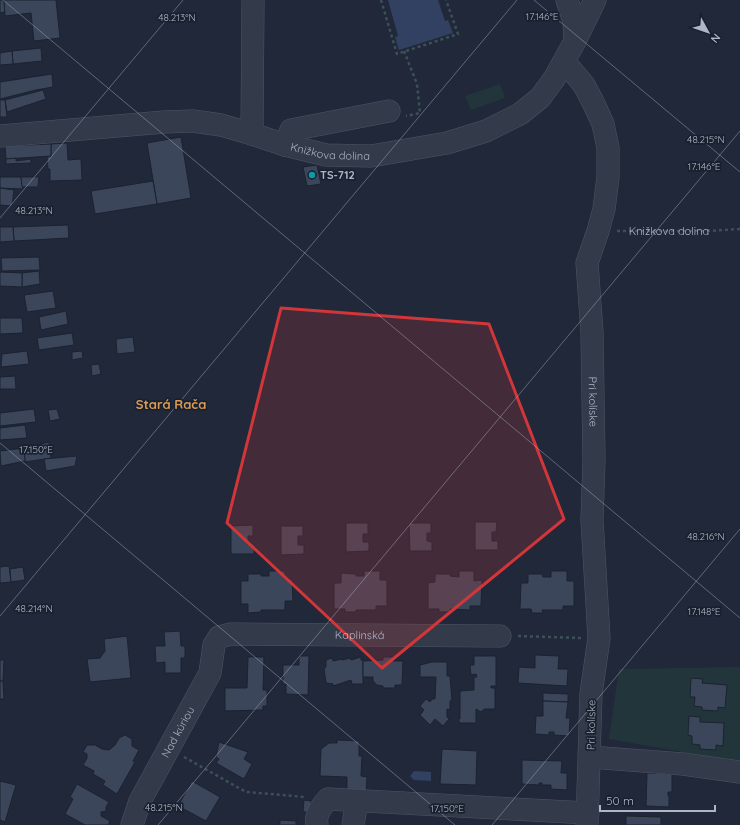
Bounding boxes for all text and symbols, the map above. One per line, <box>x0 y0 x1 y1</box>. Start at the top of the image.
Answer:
text: 17.146°E <box>526 10 559 23</box>
text: 48.213°N <box>158 11 196 24</box>
north arrow <box>688 12 728 52</box>
text: N <box>708 31 724 46</box>
text: 48.215°N <box>687 133 725 146</box>
street label: Knižkova dolina <box>289 140 370 163</box>
text: 17.146°E <box>688 160 721 173</box>
place label: TS-712 <box>320 168 355 182</box>
marker: TS-712 <box>307 170 317 180</box>
text: 48.213°N <box>15 204 53 217</box>
street label: Knižkova dolina <box>629 224 709 238</box>
street label: Pri kolíske <box>586 376 600 427</box>
district label: Stará Rača <box>136 396 206 412</box>
text: 17.150°E <box>19 443 53 456</box>
text: 48.216°N <box>687 530 725 543</box>
text: 48.214°N <box>15 602 53 615</box>
text: 17.148°E <box>688 605 721 618</box>
street label: Kaplinská <box>335 628 385 642</box>
street label: Pri kolíske <box>584 700 598 750</box>
street label: Nad kúriou <box>158 704 197 760</box>
scale bar <box>600 787 715 813</box>
text: 50 m <box>606 793 634 808</box>
text: 48.215°N <box>145 801 183 814</box>
text: 17.150°E <box>430 802 464 815</box>

